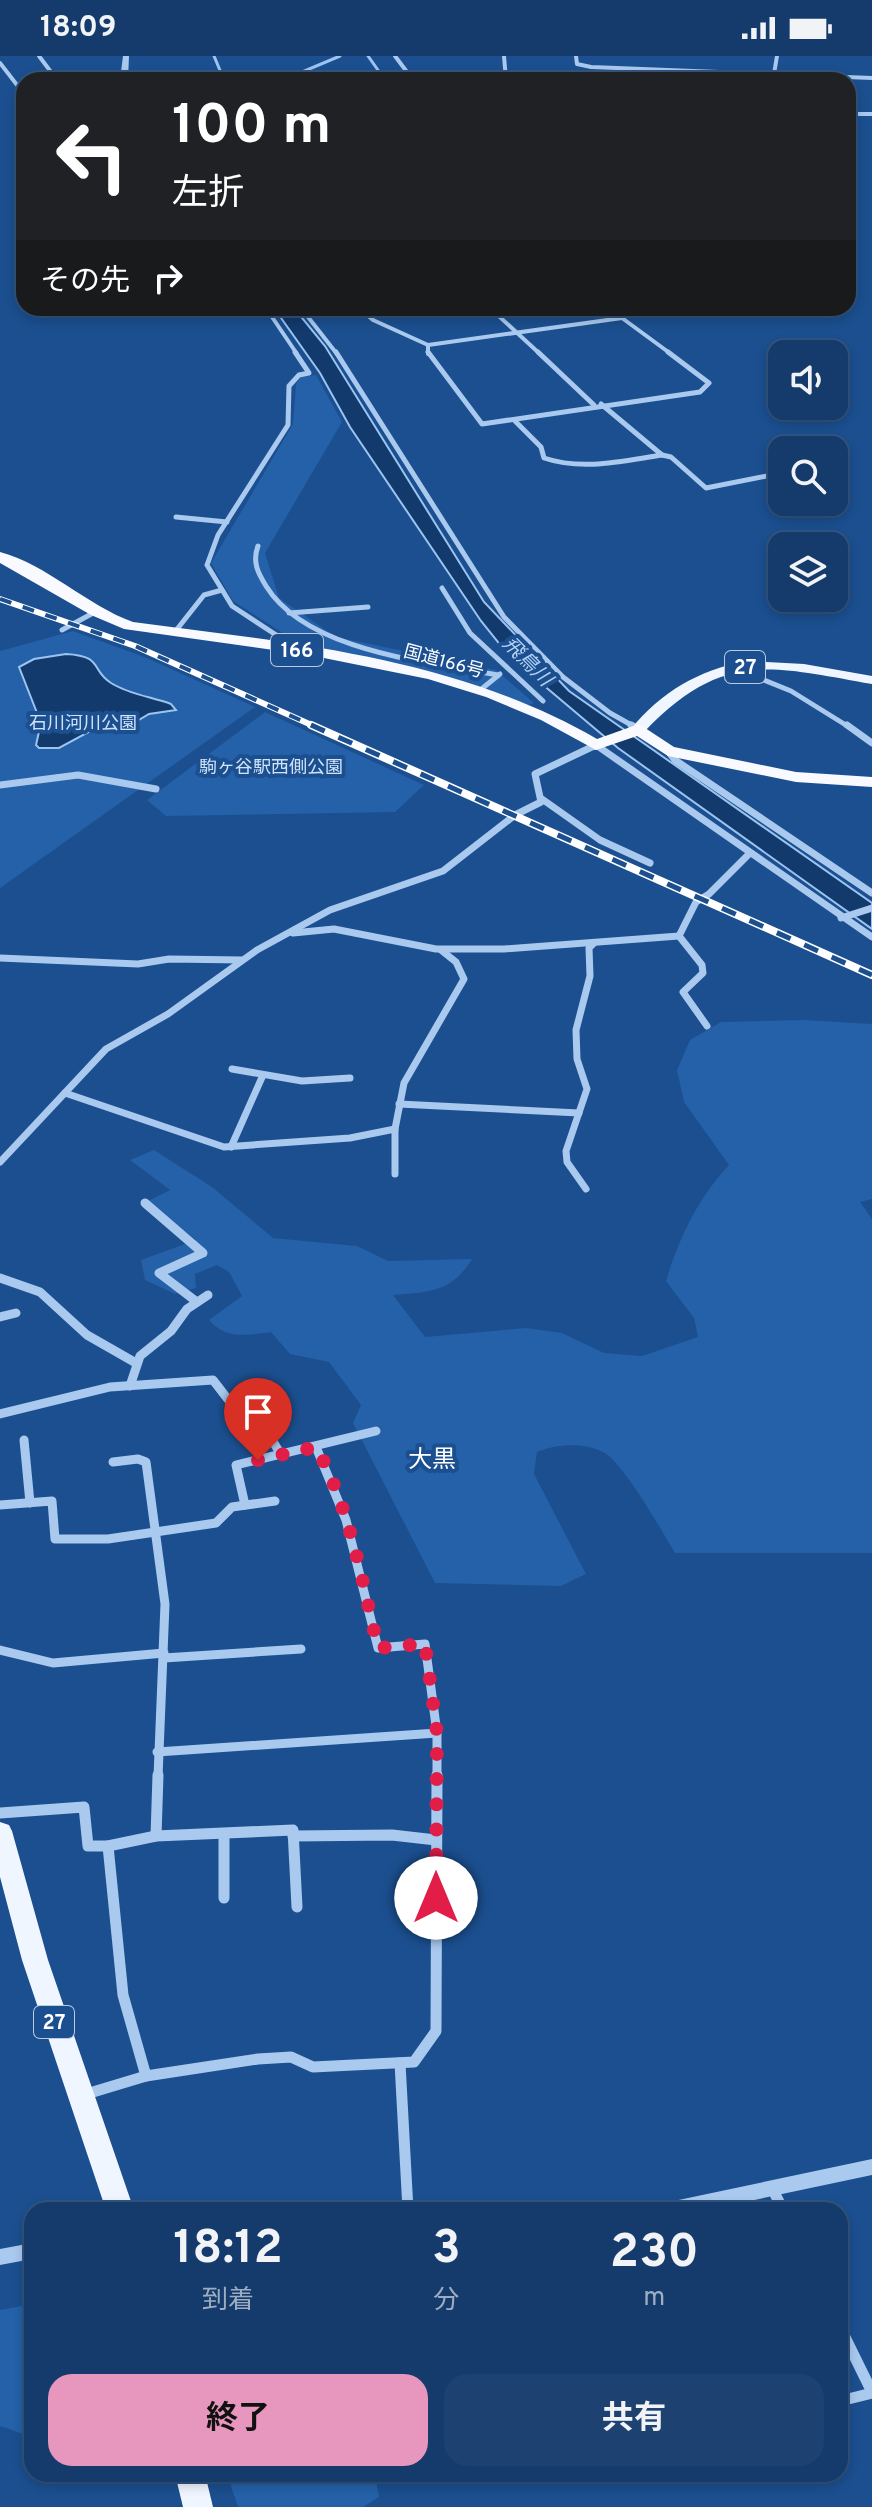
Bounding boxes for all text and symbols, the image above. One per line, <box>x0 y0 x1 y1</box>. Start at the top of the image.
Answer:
text: 18:09 <box>40 10 116 47</box>
text: 100 m <box>172 93 331 163</box>
icon: left <box>40 104 144 208</box>
text: 左折 <box>172 172 244 218</box>
icon: right <box>146 256 190 300</box>
text: その先 <box>40 264 130 301</box>
map controls <box>768 340 848 612</box>
button: sound <box>768 340 848 420</box>
button: search <box>768 436 848 516</box>
button: layers <box>768 532 848 612</box>
water label: 飛鳥川 <box>496 632 558 694</box>
road number: 166 <box>271 634 323 666</box>
street label: 国道166号 <box>401 641 486 684</box>
road number: 27 <box>725 651 765 683</box>
park label: 石川河川公園 <box>29 713 137 736</box>
park label: 駒ヶ谷駅西側公園 <box>199 757 343 780</box>
pin <box>224 1378 292 1460</box>
icon: arrive <box>236 1390 280 1434</box>
district label: 大黒 <box>408 1446 456 1476</box>
position arrow <box>394 1856 478 1940</box>
road number: 27 <box>34 2006 74 2038</box>
text: 18:12 <box>173 2220 283 2280</box>
text: 3 <box>432 2220 461 2280</box>
text: 230 <box>610 2224 699 2284</box>
text: m <box>643 2282 665 2315</box>
text: 到着 <box>202 2285 254 2318</box>
text: 分 <box>433 2285 459 2318</box>
button: 終了 <box>48 2374 428 2466</box>
button: 共有 <box>444 2374 824 2466</box>

